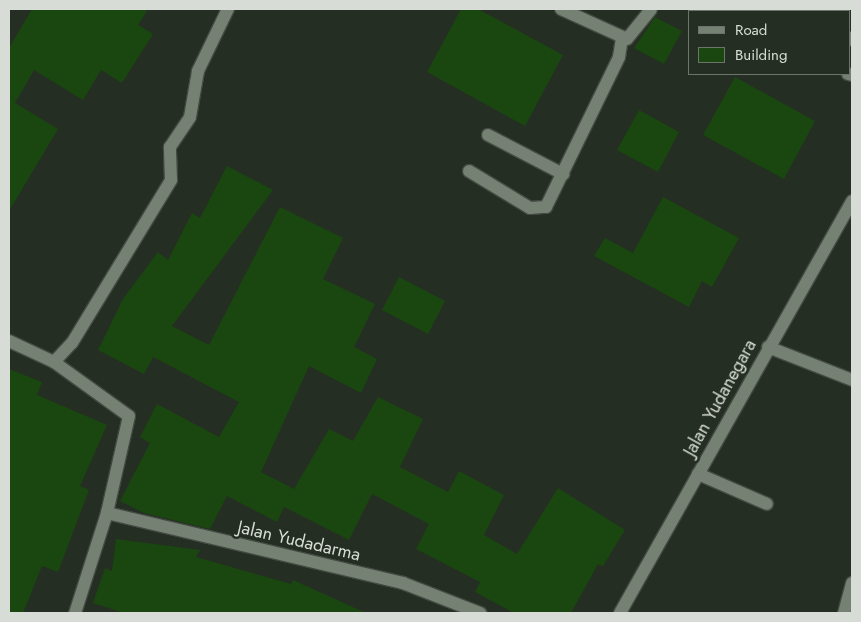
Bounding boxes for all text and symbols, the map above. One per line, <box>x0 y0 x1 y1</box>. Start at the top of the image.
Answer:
legend <box>688 10 851 75</box>
text: Road <box>735 19 767 41</box>
text: Building <box>735 44 787 66</box>
street label: Jalan Yudanegara <box>679 336 761 460</box>
street label: Jalan Yudadarma <box>235 516 363 566</box>

